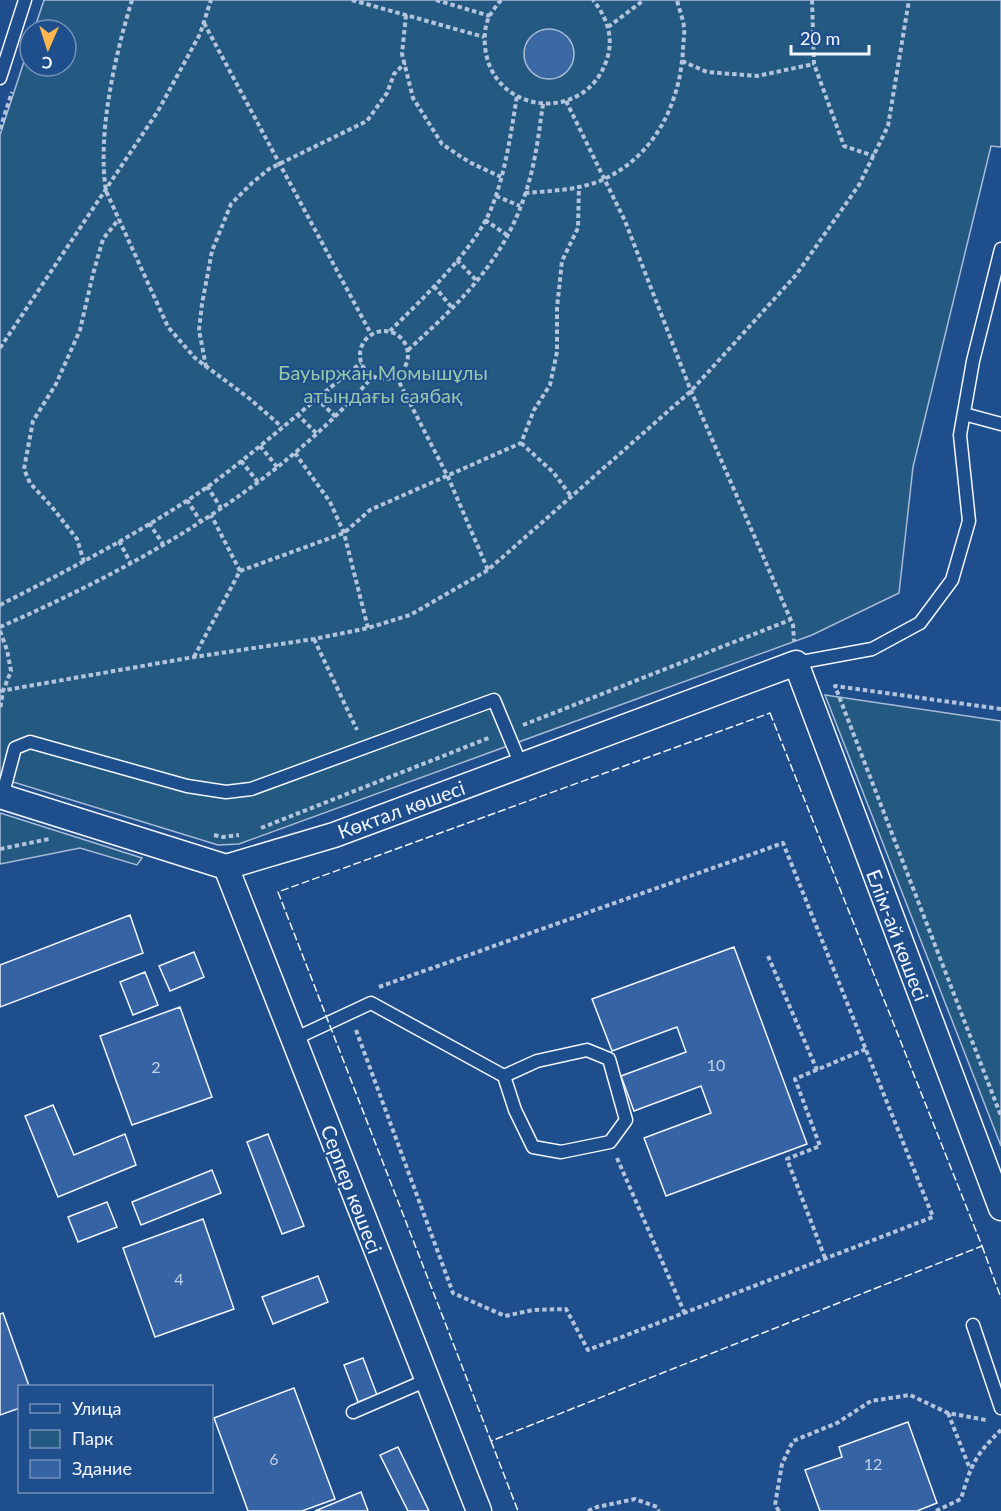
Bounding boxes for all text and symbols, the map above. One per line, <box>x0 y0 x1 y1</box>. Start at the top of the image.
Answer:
north arrow <box>18 18 78 78</box>
scale bar <box>791 18 869 56</box>
text: 20 m <box>800 27 840 49</box>
text: С <box>41 54 53 73</box>
park label: Бауыржан Момышұлы атындағы саябақ <box>278 360 488 407</box>
street label: Көктал көшесі <box>334 775 468 843</box>
street label: Елім-ай көшесі <box>862 866 934 1004</box>
house number: 10 <box>707 1055 725 1074</box>
house number: 2 <box>151 1057 161 1076</box>
street label: Серпер көшесі <box>316 1121 388 1257</box>
house number: 4 <box>174 1269 184 1288</box>
legend <box>18 1385 213 1493</box>
text: Улица <box>72 1397 122 1419</box>
text: Парк <box>72 1427 114 1449</box>
house number: 6 <box>269 1449 279 1468</box>
house number: 12 <box>864 1454 882 1473</box>
text: Здание <box>72 1457 132 1479</box>

